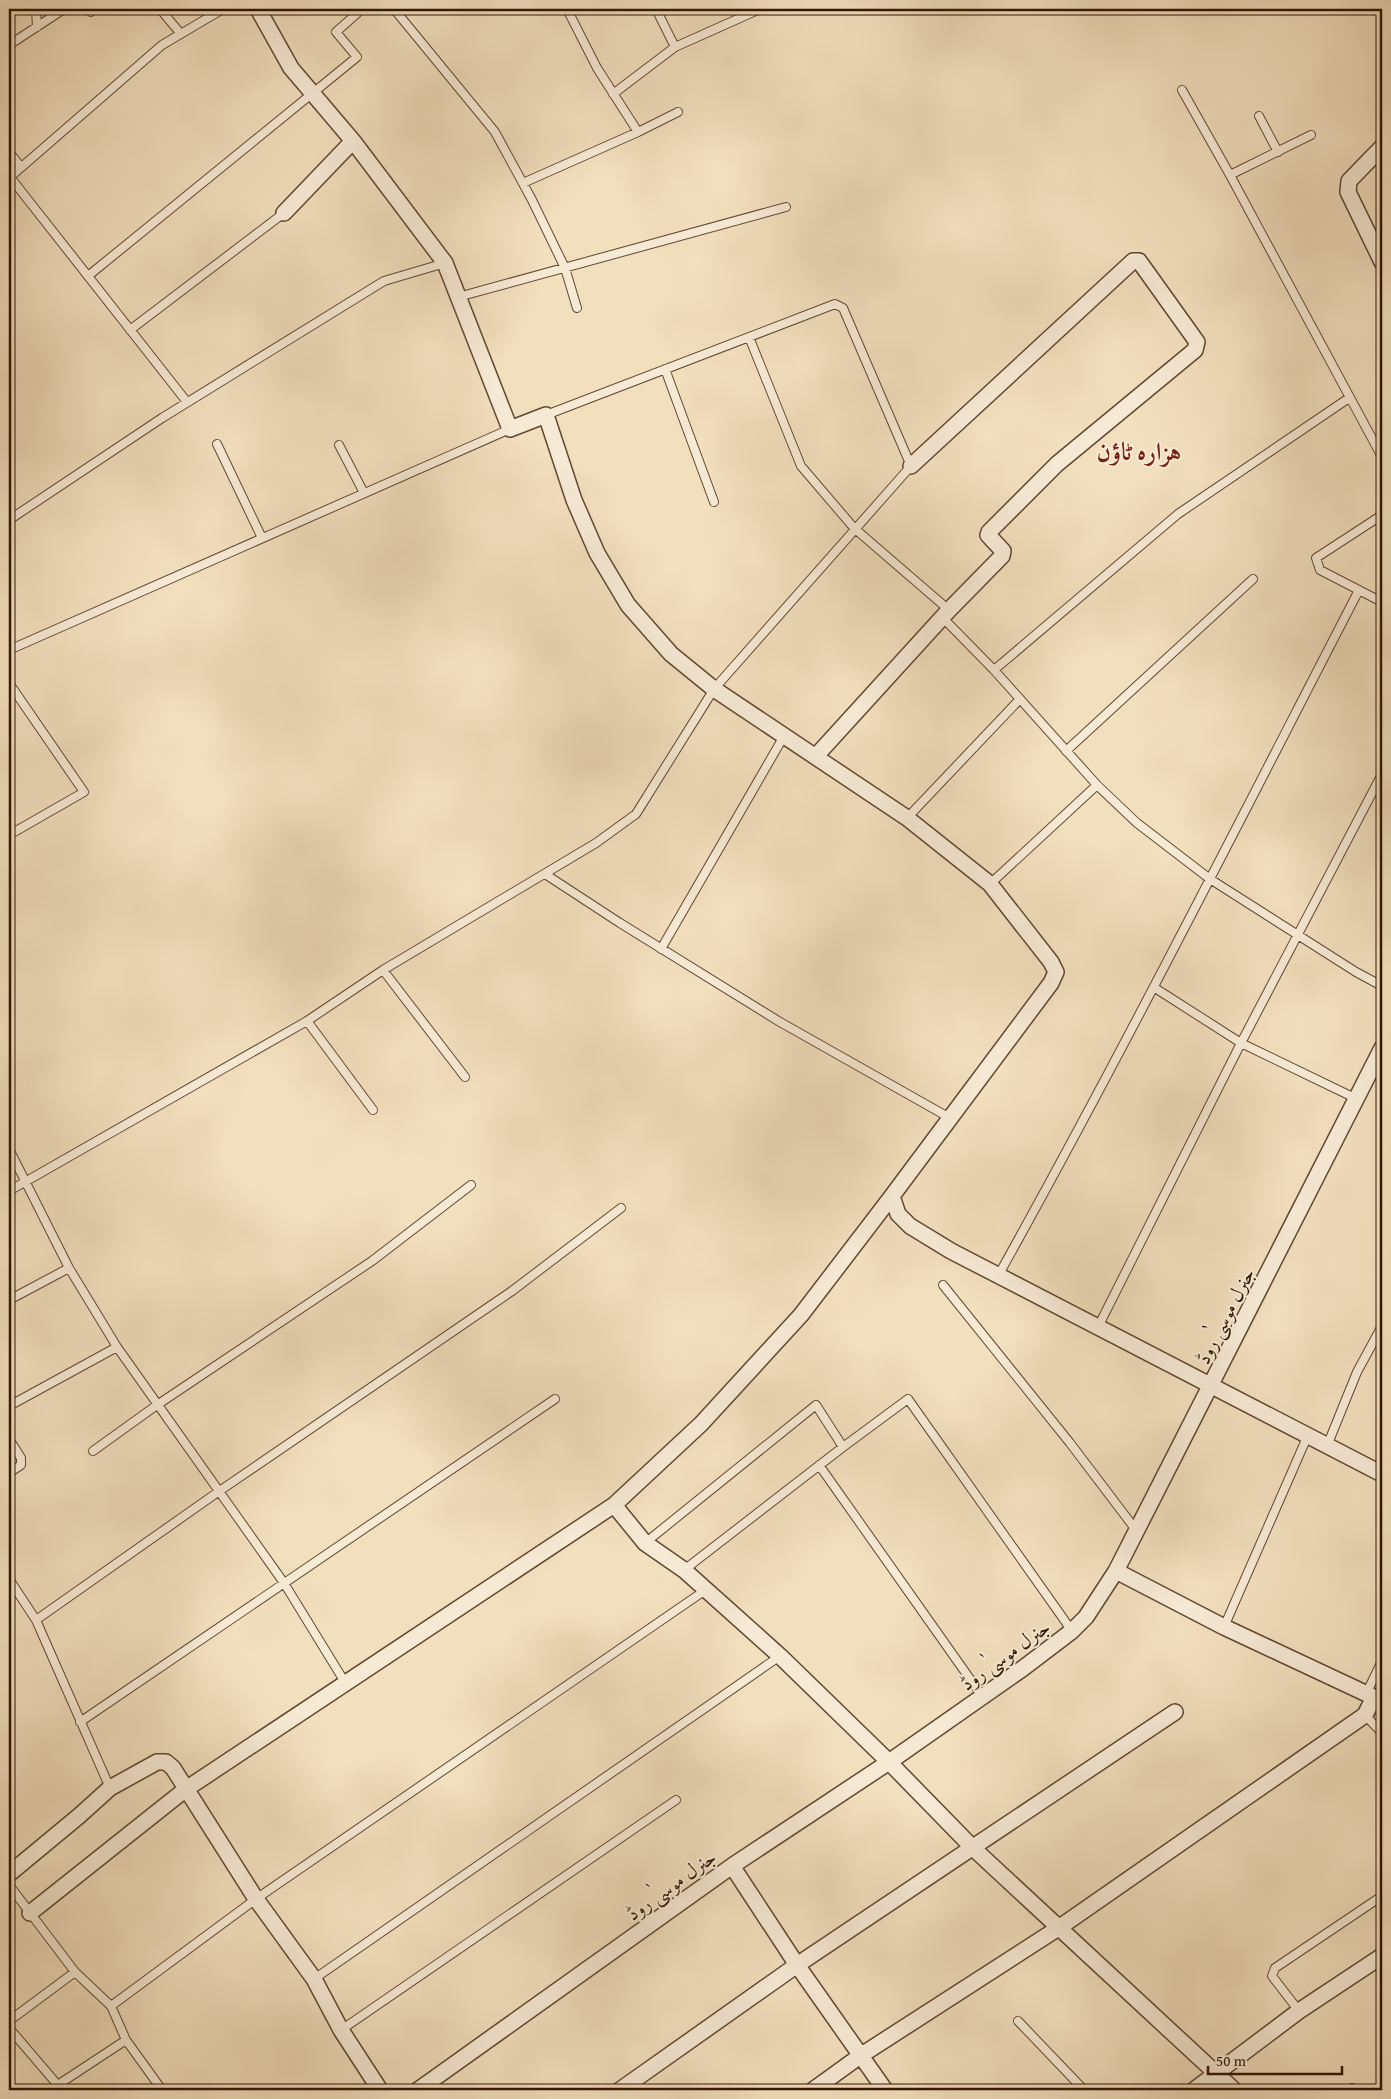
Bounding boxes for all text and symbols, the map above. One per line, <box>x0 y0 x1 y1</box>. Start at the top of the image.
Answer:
district label: ہزارہ ٹاؤن <box>1097 433 1181 469</box>
street label: جنرل موسیٰ روڈ <box>1186 1261 1262 1370</box>
street label: جنرل موسیٰ روڈ <box>952 1610 1056 1698</box>
street label: جنرل موسیٰ روڈ <box>618 1840 722 1928</box>
scale bar <box>1208 2044 1342 2076</box>
text: 50 m <box>1216 2050 1247 2071</box>

